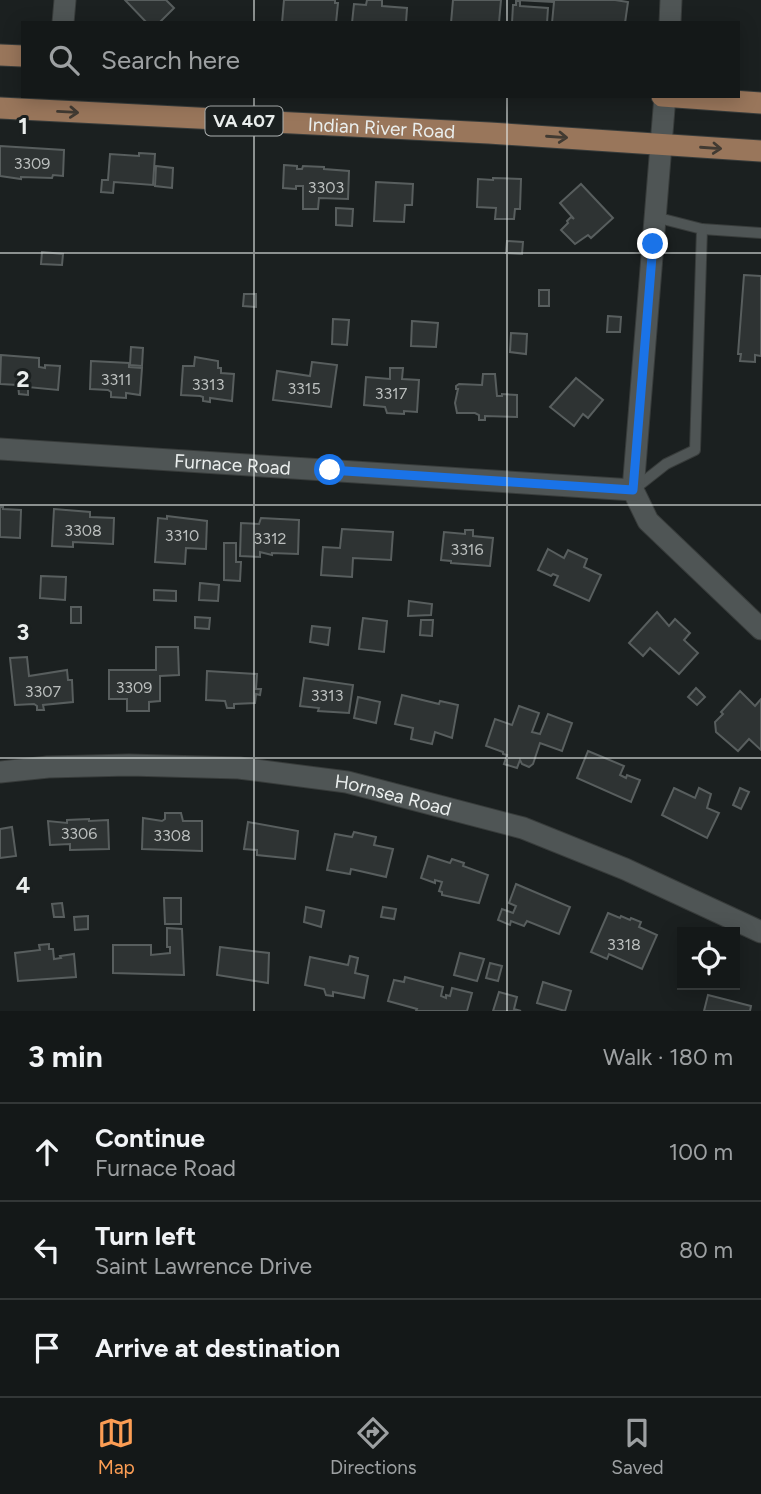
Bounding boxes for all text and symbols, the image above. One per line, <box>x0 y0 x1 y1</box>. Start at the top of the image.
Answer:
search box <box>21 21 740 98</box>
icon: search <box>45 41 83 79</box>
text: Search here <box>101 44 240 76</box>
one-way arrow <box>56 106 79 119</box>
road number: VA 407 <box>205 106 282 136</box>
text: 1 <box>18 112 28 140</box>
street label: Indian River Road <box>307 113 456 143</box>
one-way arrow <box>545 131 567 144</box>
one-way arrow <box>699 141 722 154</box>
house number: 3309 <box>14 154 50 173</box>
house number: 3303 <box>308 178 344 197</box>
route end <box>637 228 668 259</box>
text: 2 <box>16 365 30 393</box>
house number: 3311 <box>101 370 131 389</box>
house number: 3313 <box>192 375 224 394</box>
house number: 3315 <box>287 379 321 398</box>
house number: 3317 <box>375 384 408 403</box>
street label: Furnace Road <box>174 449 291 480</box>
route start <box>314 454 345 485</box>
house number: 3308 <box>64 521 102 540</box>
house number: 3310 <box>165 526 199 545</box>
house number: 3312 <box>254 529 286 548</box>
house number: 3316 <box>450 540 484 559</box>
text: 3 <box>17 618 29 646</box>
house number: 3309 <box>116 678 152 697</box>
house number: 3307 <box>25 682 62 701</box>
house number: 3313 <box>311 686 343 705</box>
street label: Hornsea Road <box>333 770 454 821</box>
house number: 3306 <box>61 824 97 843</box>
house number: 3308 <box>153 826 191 845</box>
text: 4 <box>16 871 30 899</box>
map controls <box>677 927 740 990</box>
button: locate <box>677 927 740 990</box>
house number: 3318 <box>607 935 641 954</box>
text: 3 min <box>28 1038 103 1075</box>
text: Walk · 180 m <box>603 1043 733 1071</box>
text: Continue <box>95 1122 205 1154</box>
icon: ahead <box>28 1133 66 1171</box>
text: 100 m <box>669 1138 733 1166</box>
text: Furnace Road <box>95 1154 236 1182</box>
text: Turn left <box>95 1220 196 1252</box>
icon: left <box>28 1231 66 1269</box>
text: 80 m <box>679 1236 733 1264</box>
text: Saint Lawrence Drive <box>95 1252 312 1280</box>
icon: arrive <box>28 1329 66 1367</box>
text: Arrive at destination <box>95 1332 340 1364</box>
tab: Map <box>97 1414 135 1479</box>
tab: Directions <box>330 1414 417 1479</box>
tab: Saved <box>611 1414 664 1479</box>

